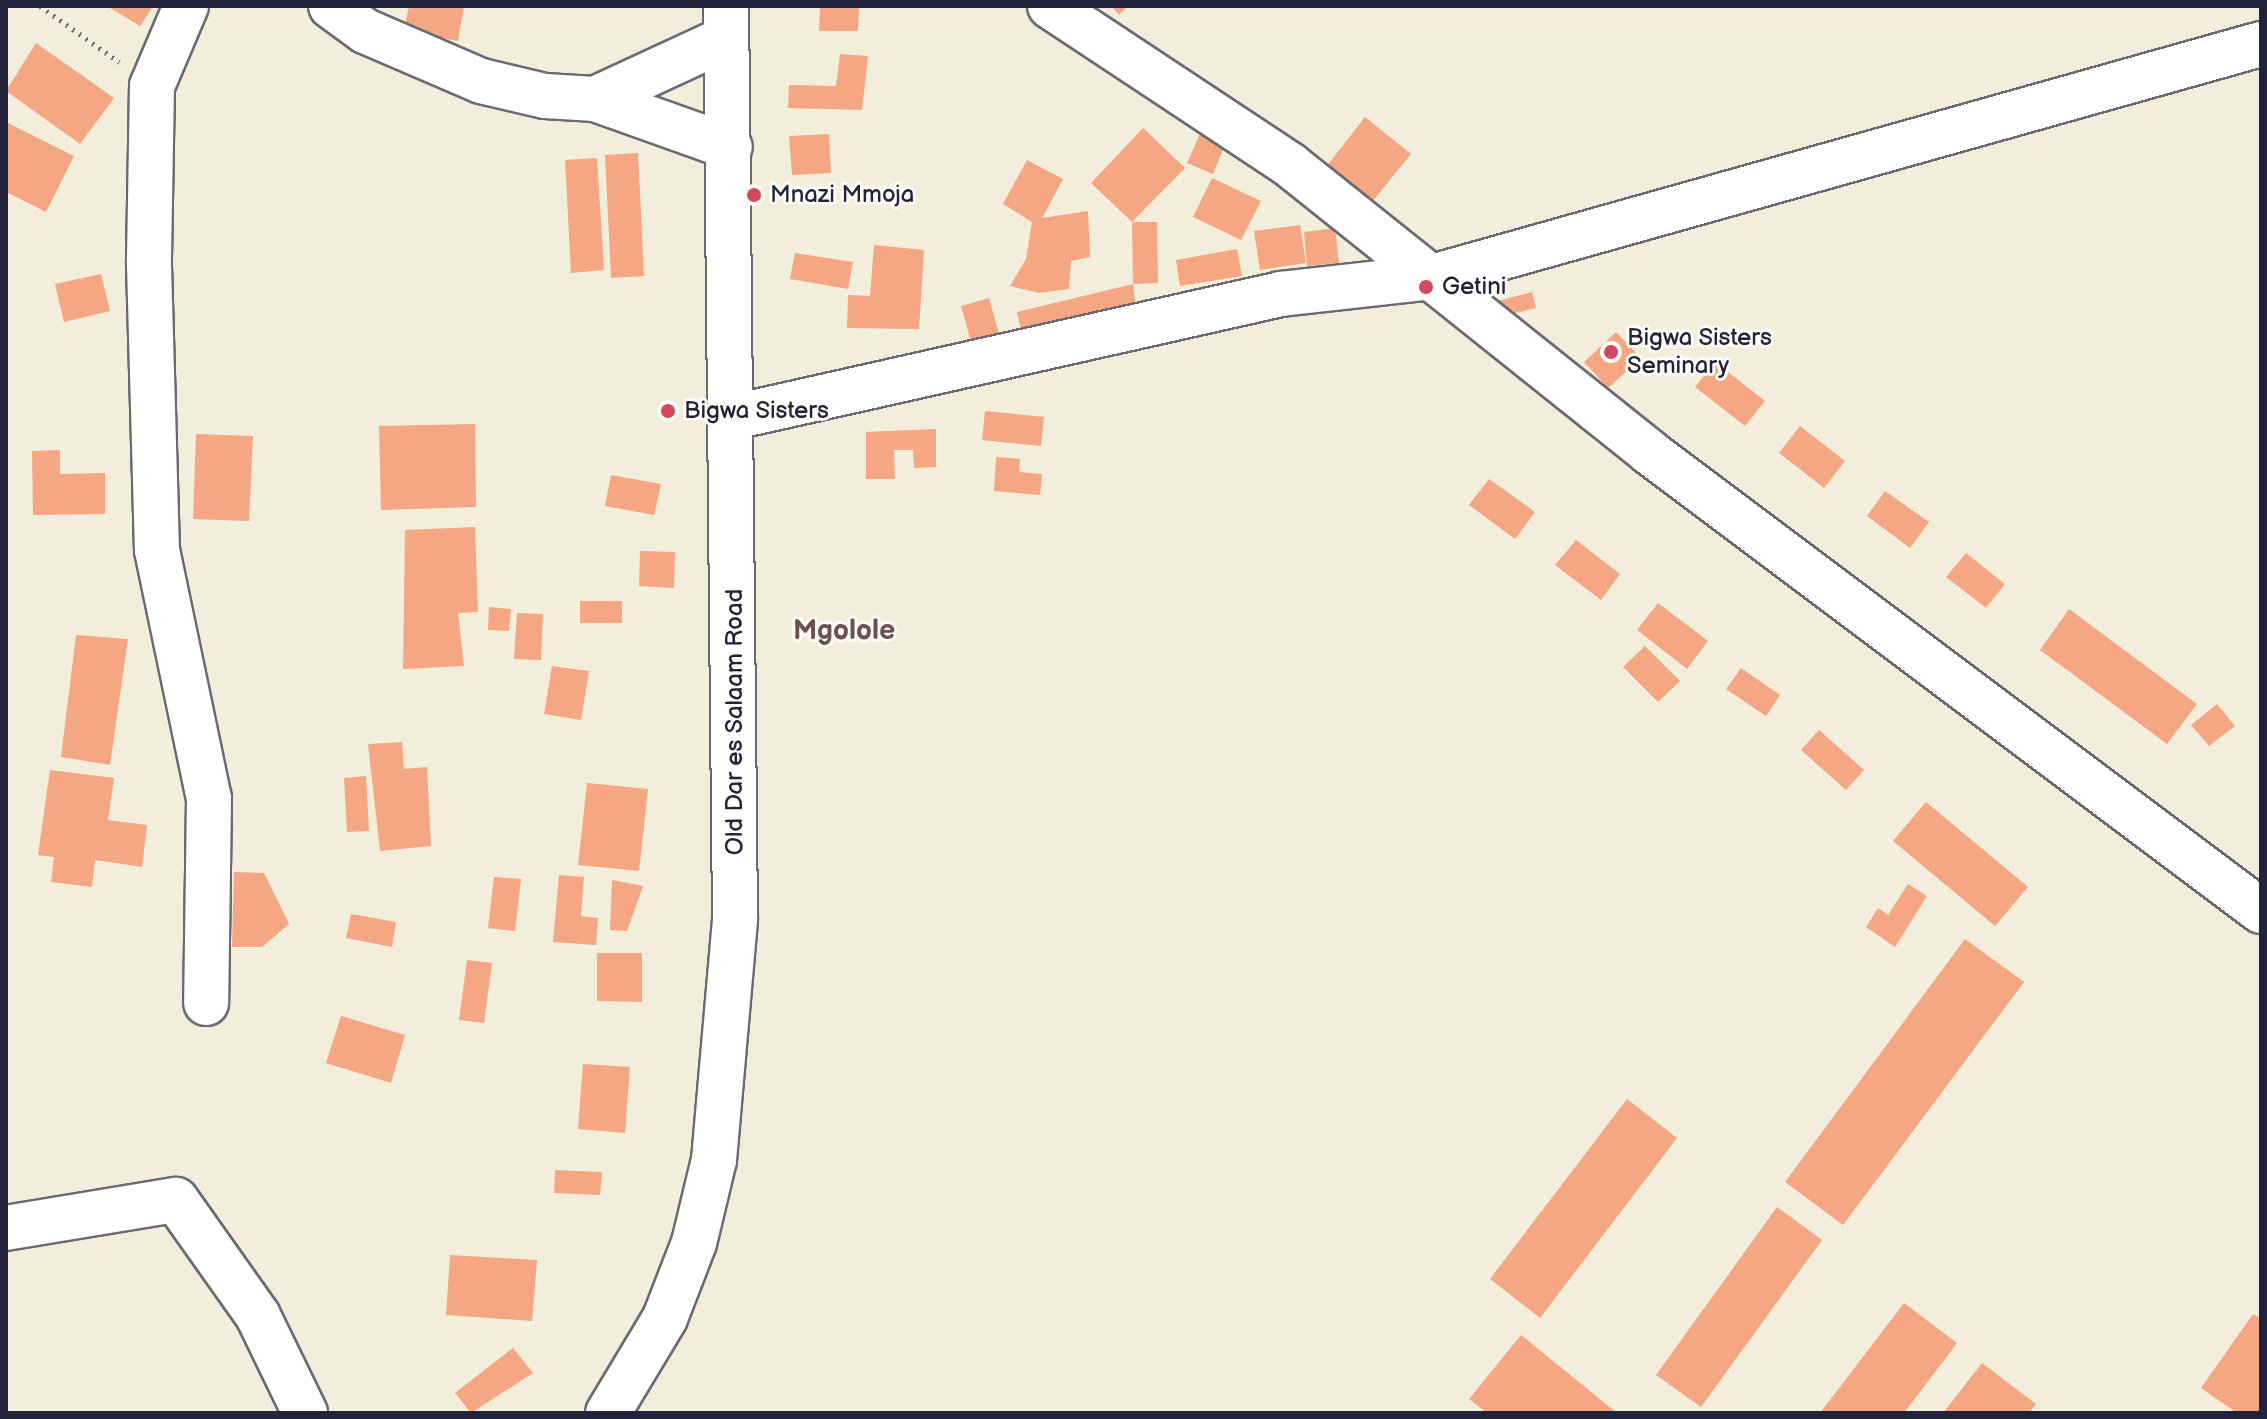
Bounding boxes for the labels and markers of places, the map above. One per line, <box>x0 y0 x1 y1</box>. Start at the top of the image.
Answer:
place label: Mnazi Mmoja <box>770 181 914 209</box>
marker: Mnazi Mmoja <box>745 186 763 204</box>
place label: Getini <box>1442 273 1506 301</box>
marker: Getini <box>1417 278 1435 296</box>
place label: Bigwa Sisters Seminary <box>1627 324 1772 380</box>
marker: Bigwa Sisters Seminary <box>1602 343 1620 361</box>
place label: Bigwa Sisters <box>684 397 829 425</box>
marker: Bigwa Sisters <box>659 402 677 420</box>

